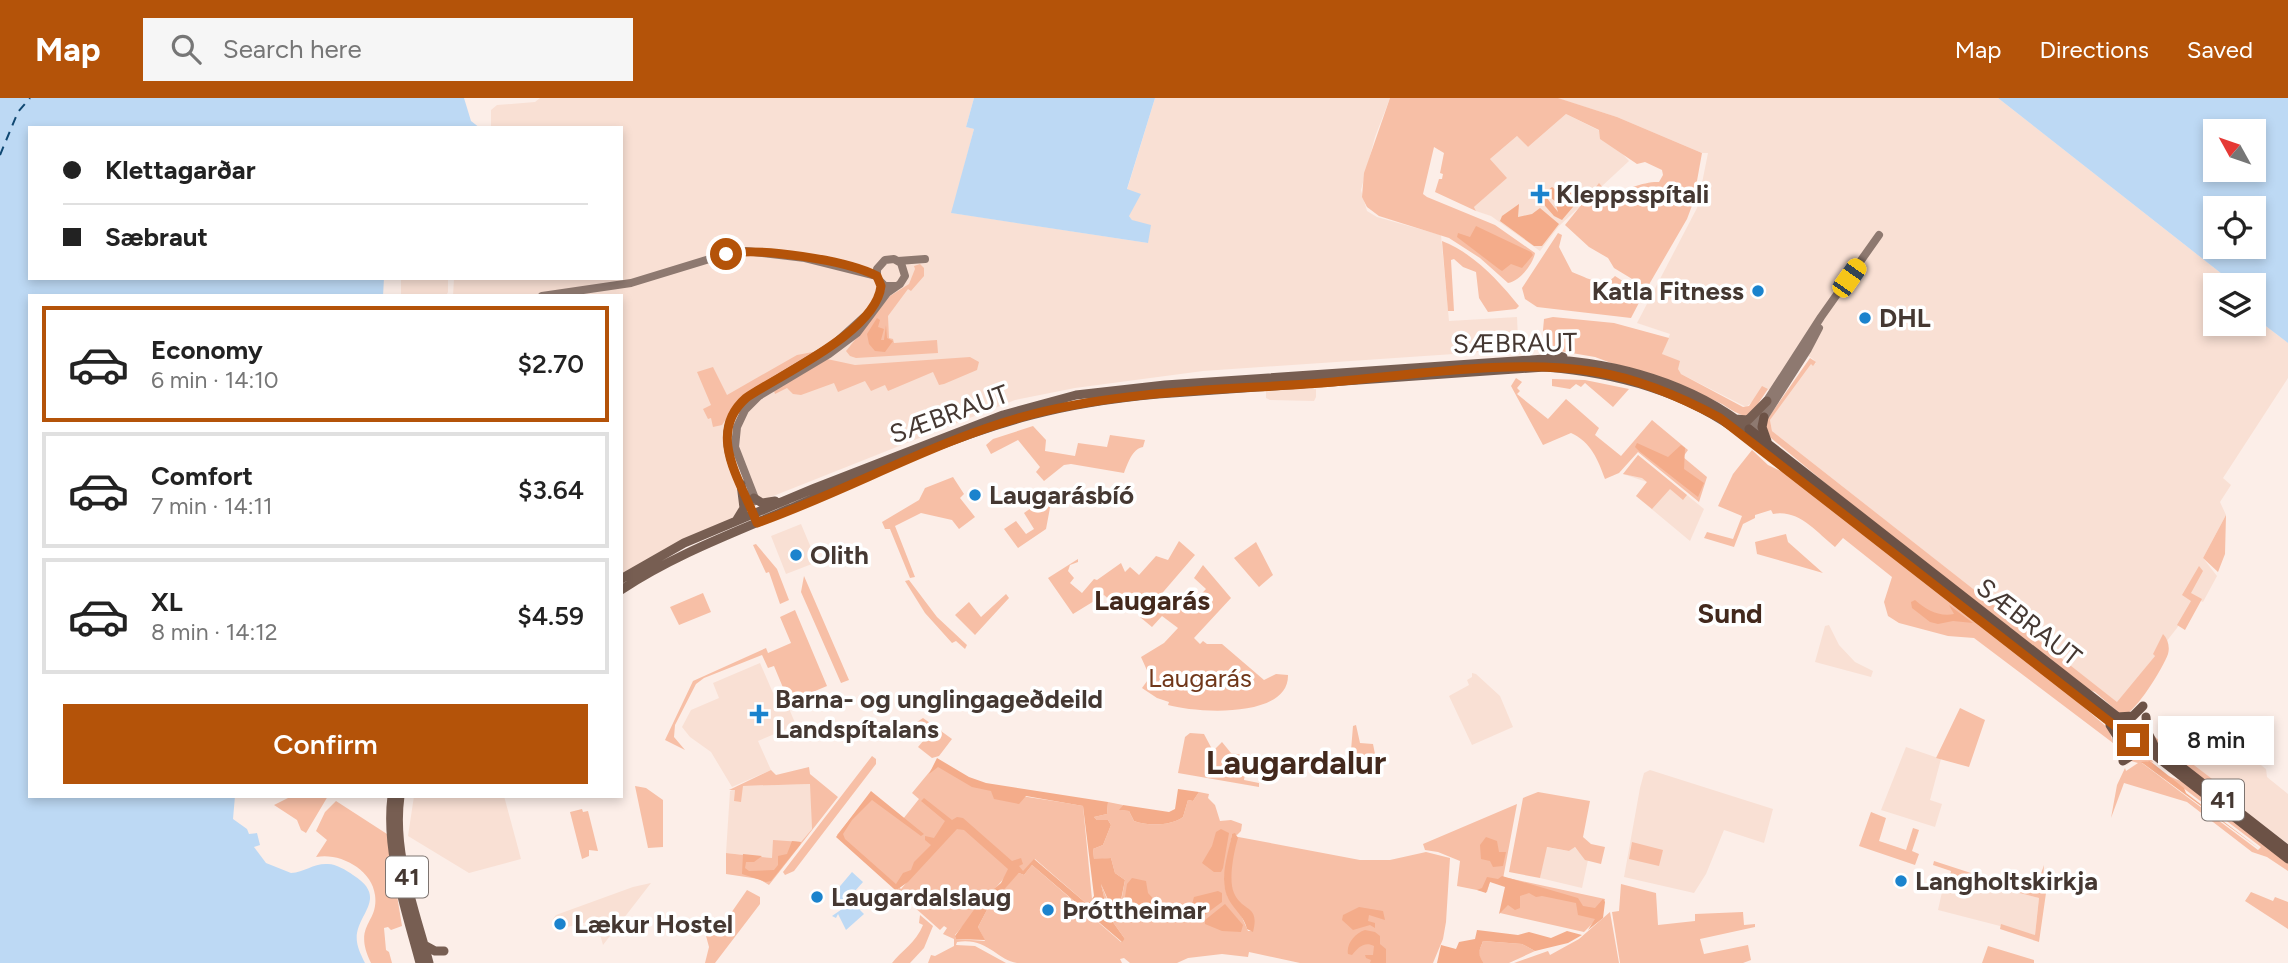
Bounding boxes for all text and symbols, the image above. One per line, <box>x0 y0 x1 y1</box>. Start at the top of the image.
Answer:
search box <box>143 18 633 81</box>
text: Map <box>35 30 101 69</box>
icon: search <box>167 30 205 68</box>
text: Search here <box>223 33 362 65</box>
text: Map <box>1955 35 2001 64</box>
text: Directions <box>2039 35 2149 64</box>
text: Saved <box>2187 35 2253 64</box>
north arrow <box>2203 119 2266 182</box>
map controls <box>2203 119 2266 336</box>
text: Klettagarðar <box>105 154 256 186</box>
place label: Kleppsspítali <box>1556 178 1709 210</box>
marker: Kleppsspítali <box>1530 184 1550 204</box>
button: locate <box>2203 196 2266 259</box>
text: Sæbraut <box>105 221 208 253</box>
route start <box>710 238 742 270</box>
car <box>1829 255 1870 301</box>
button: layers <box>2203 273 2266 336</box>
place label: Katla Fitness <box>1592 275 1744 307</box>
marker: Katla Fitness <box>1750 283 1766 299</box>
place label: DHL <box>1879 302 1931 334</box>
marker: DHL <box>1857 310 1873 326</box>
street label: SÆBRAUT <box>1453 326 1578 360</box>
icon: car <box>67 333 130 396</box>
text: Economy <box>151 334 263 366</box>
text: $2.70 <box>518 348 584 380</box>
text: 6 min · 14:10 <box>151 366 279 394</box>
street label: SÆBRAUT <box>885 377 1013 450</box>
icon: car <box>67 459 130 522</box>
text: Comfort <box>151 460 253 492</box>
text: $3.64 <box>518 474 584 506</box>
place label: Laugarásbíó <box>989 479 1134 511</box>
marker: Laugarásbíó <box>967 487 983 503</box>
text: 7 min · 14:11 <box>151 492 273 520</box>
place label: Olith <box>810 539 869 571</box>
marker: Olith <box>788 547 804 563</box>
street label: SÆBRAUT <box>1970 571 2088 673</box>
district label: Laugarás <box>1094 583 1210 617</box>
icon: car <box>67 585 130 648</box>
text: XL <box>151 586 183 618</box>
district label: Sund <box>1697 596 1763 630</box>
text: $4.59 <box>517 600 584 632</box>
text: 8 min · 14:12 <box>151 618 278 646</box>
park label: Laugarás <box>1148 662 1252 694</box>
place label: Barna- og unglingageðdeild Landspítalans <box>775 683 1103 745</box>
button: Confirm <box>63 704 588 784</box>
marker: Barna- og unglingageðdeild Landspítalans <box>749 704 769 724</box>
callout: 8 min <box>2158 716 2273 764</box>
route end <box>2117 724 2149 756</box>
text: 8 min <box>2187 726 2245 754</box>
district label: Laugardalur <box>1206 743 1387 782</box>
road number: 41 <box>2202 780 2244 820</box>
road number: 41 <box>386 856 428 898</box>
place label: Langholtskirkja <box>1915 865 2098 897</box>
marker: Langholtskirkja <box>1893 873 1909 889</box>
place label: Laugardalslaug <box>831 881 1011 913</box>
marker: Laugardalslaug <box>809 889 825 905</box>
place label: Þróttheimar <box>1062 894 1206 926</box>
marker: Þróttheimar <box>1040 902 1056 918</box>
place label: Lækur Hostel <box>574 908 733 940</box>
marker: Lækur Hostel <box>552 916 568 932</box>

